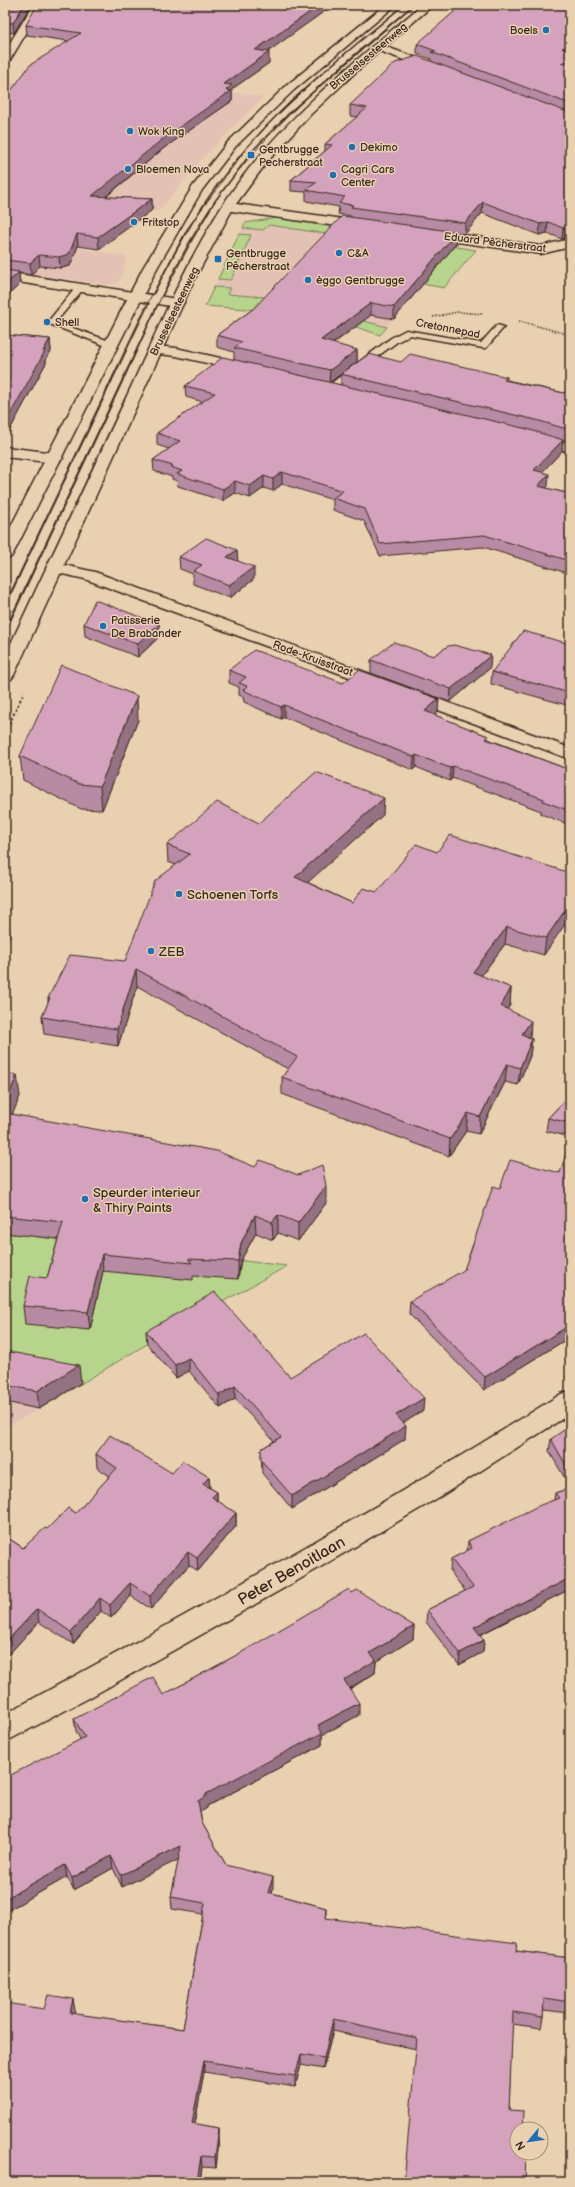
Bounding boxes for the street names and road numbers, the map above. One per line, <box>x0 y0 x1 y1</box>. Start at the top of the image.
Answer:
street label: Brusselsesteenweg <box>327 20 410 93</box>
street label: Eduard Pêcherstraat <box>443 230 547 255</box>
street label: Brusselsesteenweg <box>147 265 202 358</box>
street label: Cretonnepad <box>415 316 481 341</box>
street label: Rode-Kruisstraat <box>271 638 355 679</box>
street label: Peter Benoitlaan <box>235 1533 349 1610</box>

